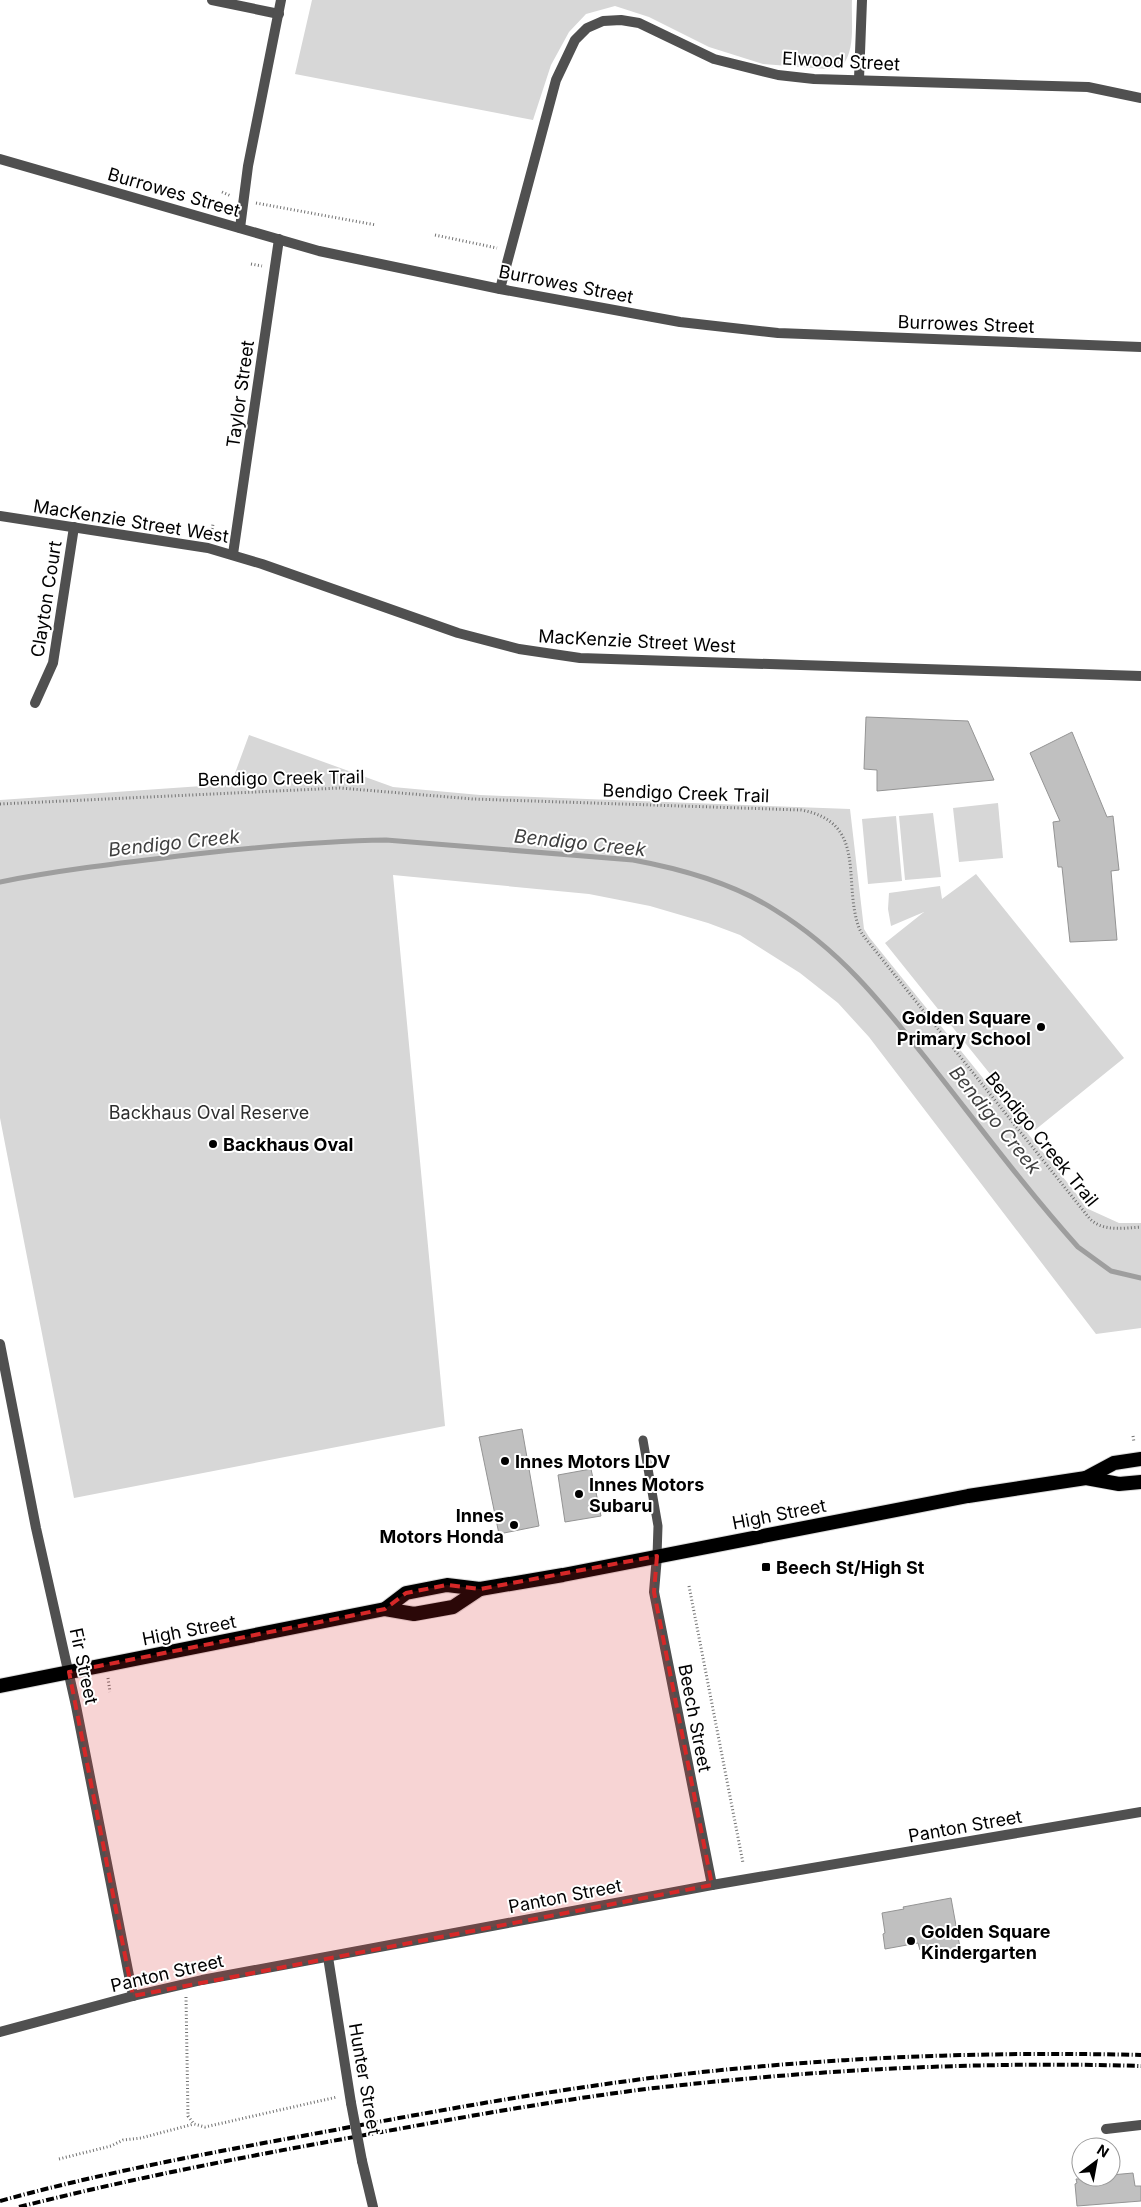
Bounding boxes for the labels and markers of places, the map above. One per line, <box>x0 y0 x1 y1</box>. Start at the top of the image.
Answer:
place label: Golden Square Primary School <box>897 1007 1031 1049</box>
marker: Golden Square Primary School <box>1035 1021 1047 1033</box>
place label: Backhaus Oval <box>223 1134 353 1155</box>
marker: Backhaus Oval <box>207 1138 219 1150</box>
place label: Innes Motors LDV <box>515 1451 670 1472</box>
marker: Innes Motors LDV <box>499 1455 511 1467</box>
place label: Innes Motors Subaru <box>589 1474 704 1516</box>
marker: Innes Motors Subaru <box>573 1488 585 1500</box>
place label: Innes Motors Honda <box>380 1505 504 1547</box>
marker: Innes Motors Honda <box>508 1519 520 1531</box>
place label: Beech St/High St <box>776 1557 925 1578</box>
marker: Beech St/High St <box>760 1561 772 1573</box>
place label: Golden Square Kindergarten <box>921 1921 1051 1963</box>
marker: Golden Square Kindergarten <box>905 1935 917 1947</box>

